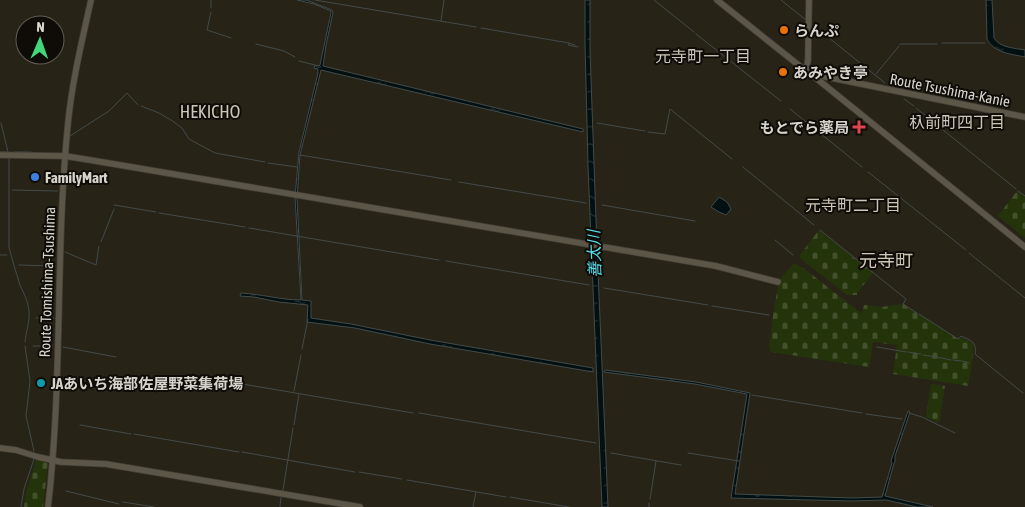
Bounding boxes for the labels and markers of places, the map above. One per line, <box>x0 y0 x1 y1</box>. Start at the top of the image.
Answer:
place label: らんぷ <box>794 22 839 39</box>
marker: らんぷ <box>778 24 790 36</box>
place label: あみやき亭 <box>793 64 868 81</box>
marker: あみやき亭 <box>777 66 789 78</box>
place label: もとでら薬局 <box>760 119 849 136</box>
marker: もとでら薬局 <box>853 121 865 133</box>
place label: FamilyMart <box>45 169 108 186</box>
marker: FamilyMart <box>29 171 41 183</box>
place label: JAあいち海部佐屋野菜集荷場 <box>50 375 243 392</box>
marker: JAあいち海部佐屋野菜集荷場 <box>35 377 47 389</box>

